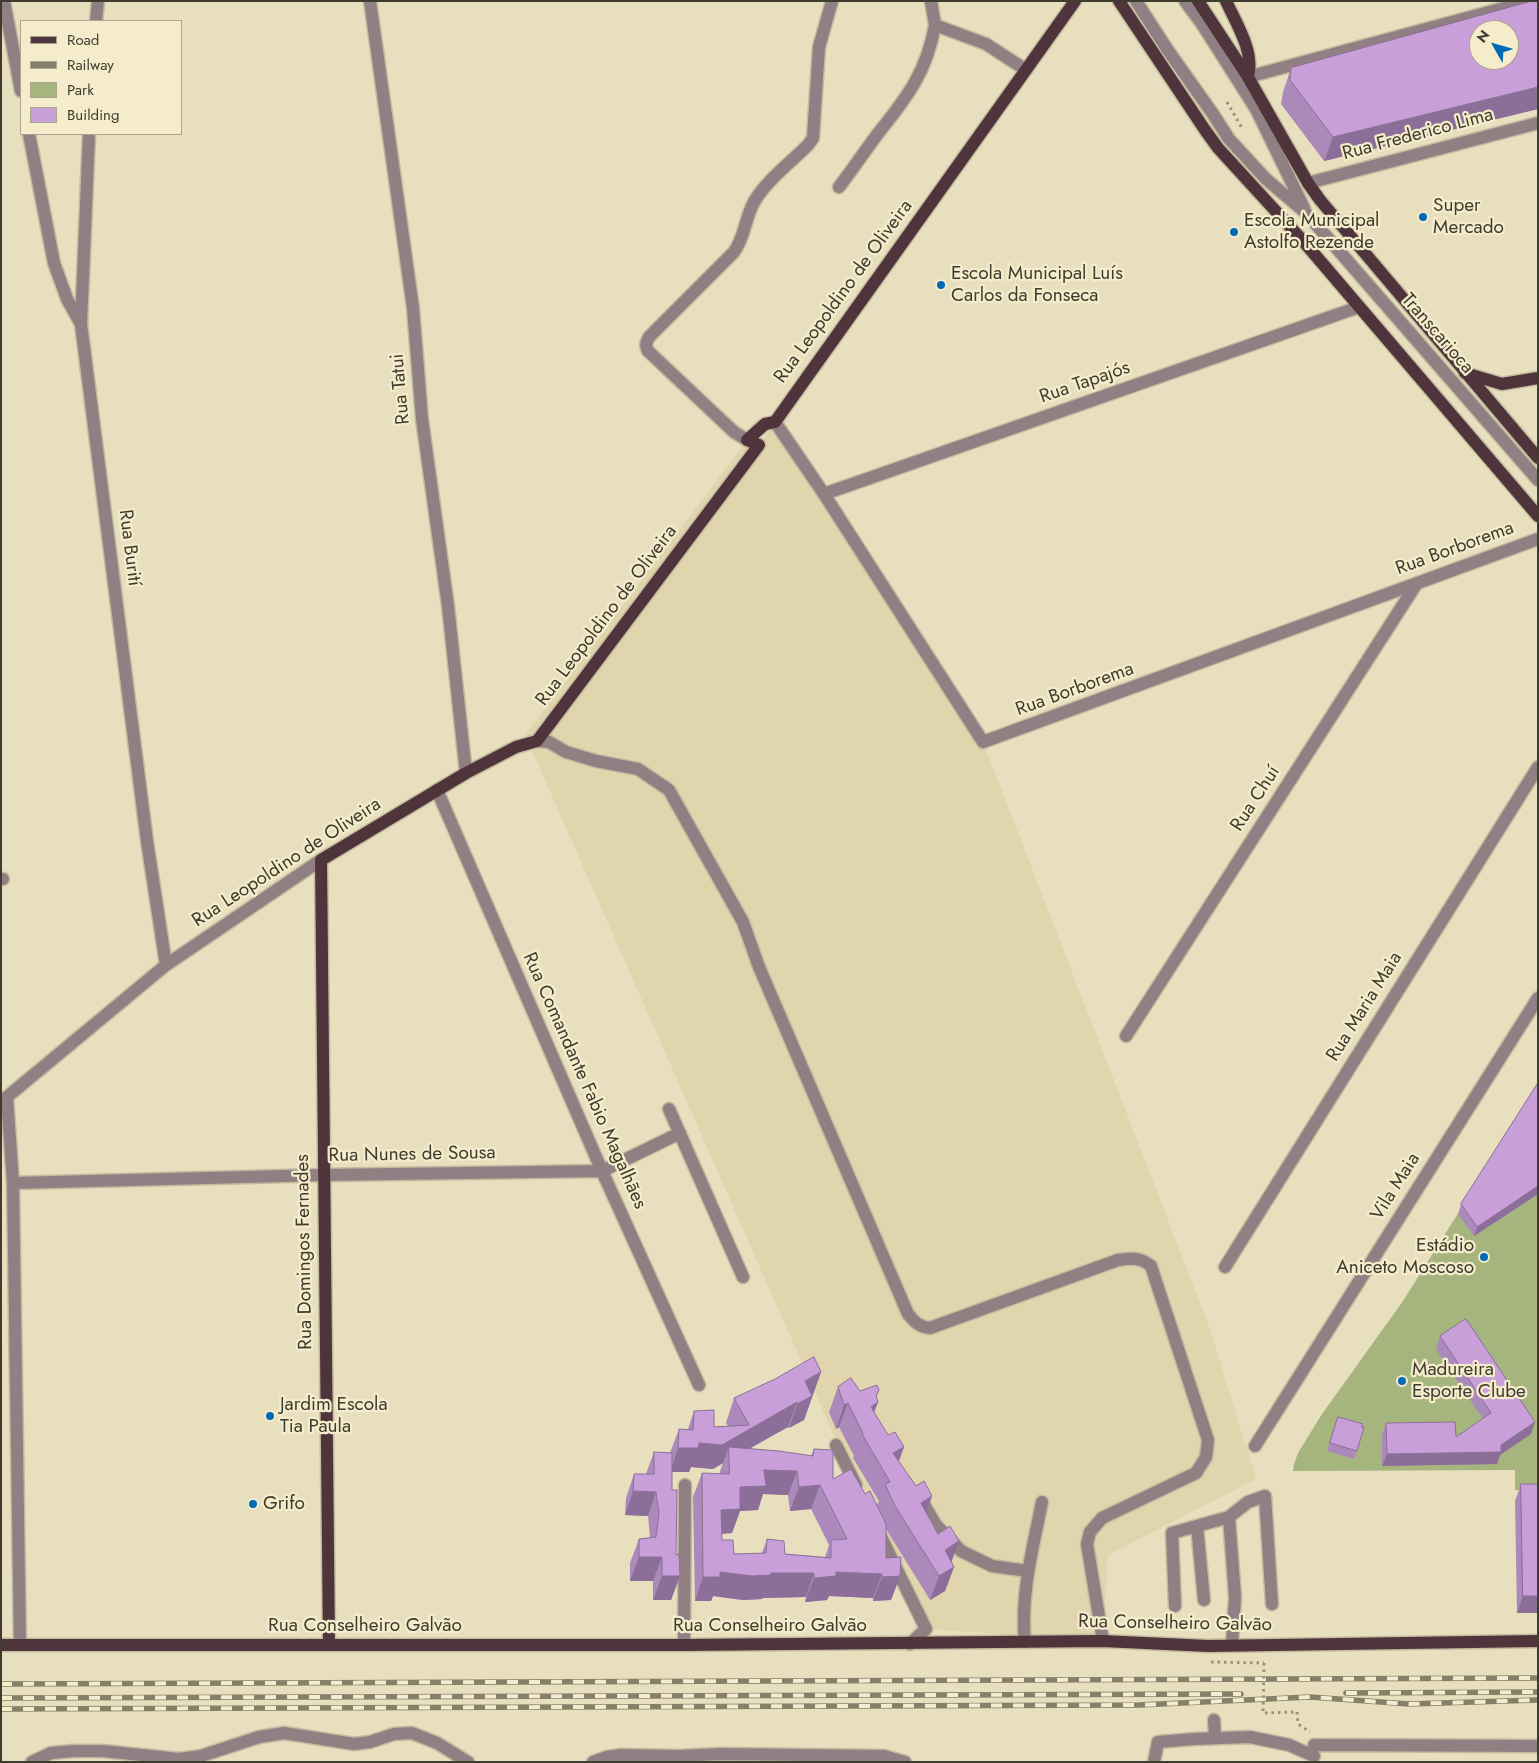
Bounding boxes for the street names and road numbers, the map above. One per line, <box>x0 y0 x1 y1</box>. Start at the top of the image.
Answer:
street label: Rua Frederico Lima <box>1340 104 1496 166</box>
street label: Rua Leopoldino de Oliveira <box>770 196 918 388</box>
street label: Transcarioca <box>1396 289 1478 379</box>
street label: Rua Tatui <box>387 353 415 425</box>
street label: Rua Tapajós <box>1037 357 1133 409</box>
street label: Rua Burití <box>113 508 145 588</box>
street label: Rua Borborema <box>1393 517 1517 581</box>
street label: Rua Leopoldino de Oliveira <box>532 521 682 711</box>
street label: Rua Borborema <box>1013 658 1137 722</box>
street label: Rua Chuí <box>1226 762 1286 836</box>
street label: Rua Leopoldino de Oliveira <box>188 793 386 933</box>
street label: Rua Maria Maia <box>1322 948 1408 1066</box>
street label: Rua Comandante Fabio Magalhães <box>517 949 651 1213</box>
street label: Rua Nunes de Sousa <box>328 1142 496 1168</box>
street label: Vila Maia <box>1366 1149 1426 1225</box>
street label: Rua Domingos Fernades <box>292 1154 318 1350</box>
street label: Rua Conselheiro Galvão <box>1078 1611 1272 1637</box>
street label: Rua Conselheiro Galvão <box>268 1615 462 1637</box>
street label: Rua Conselheiro Galvão <box>673 1615 867 1637</box>

